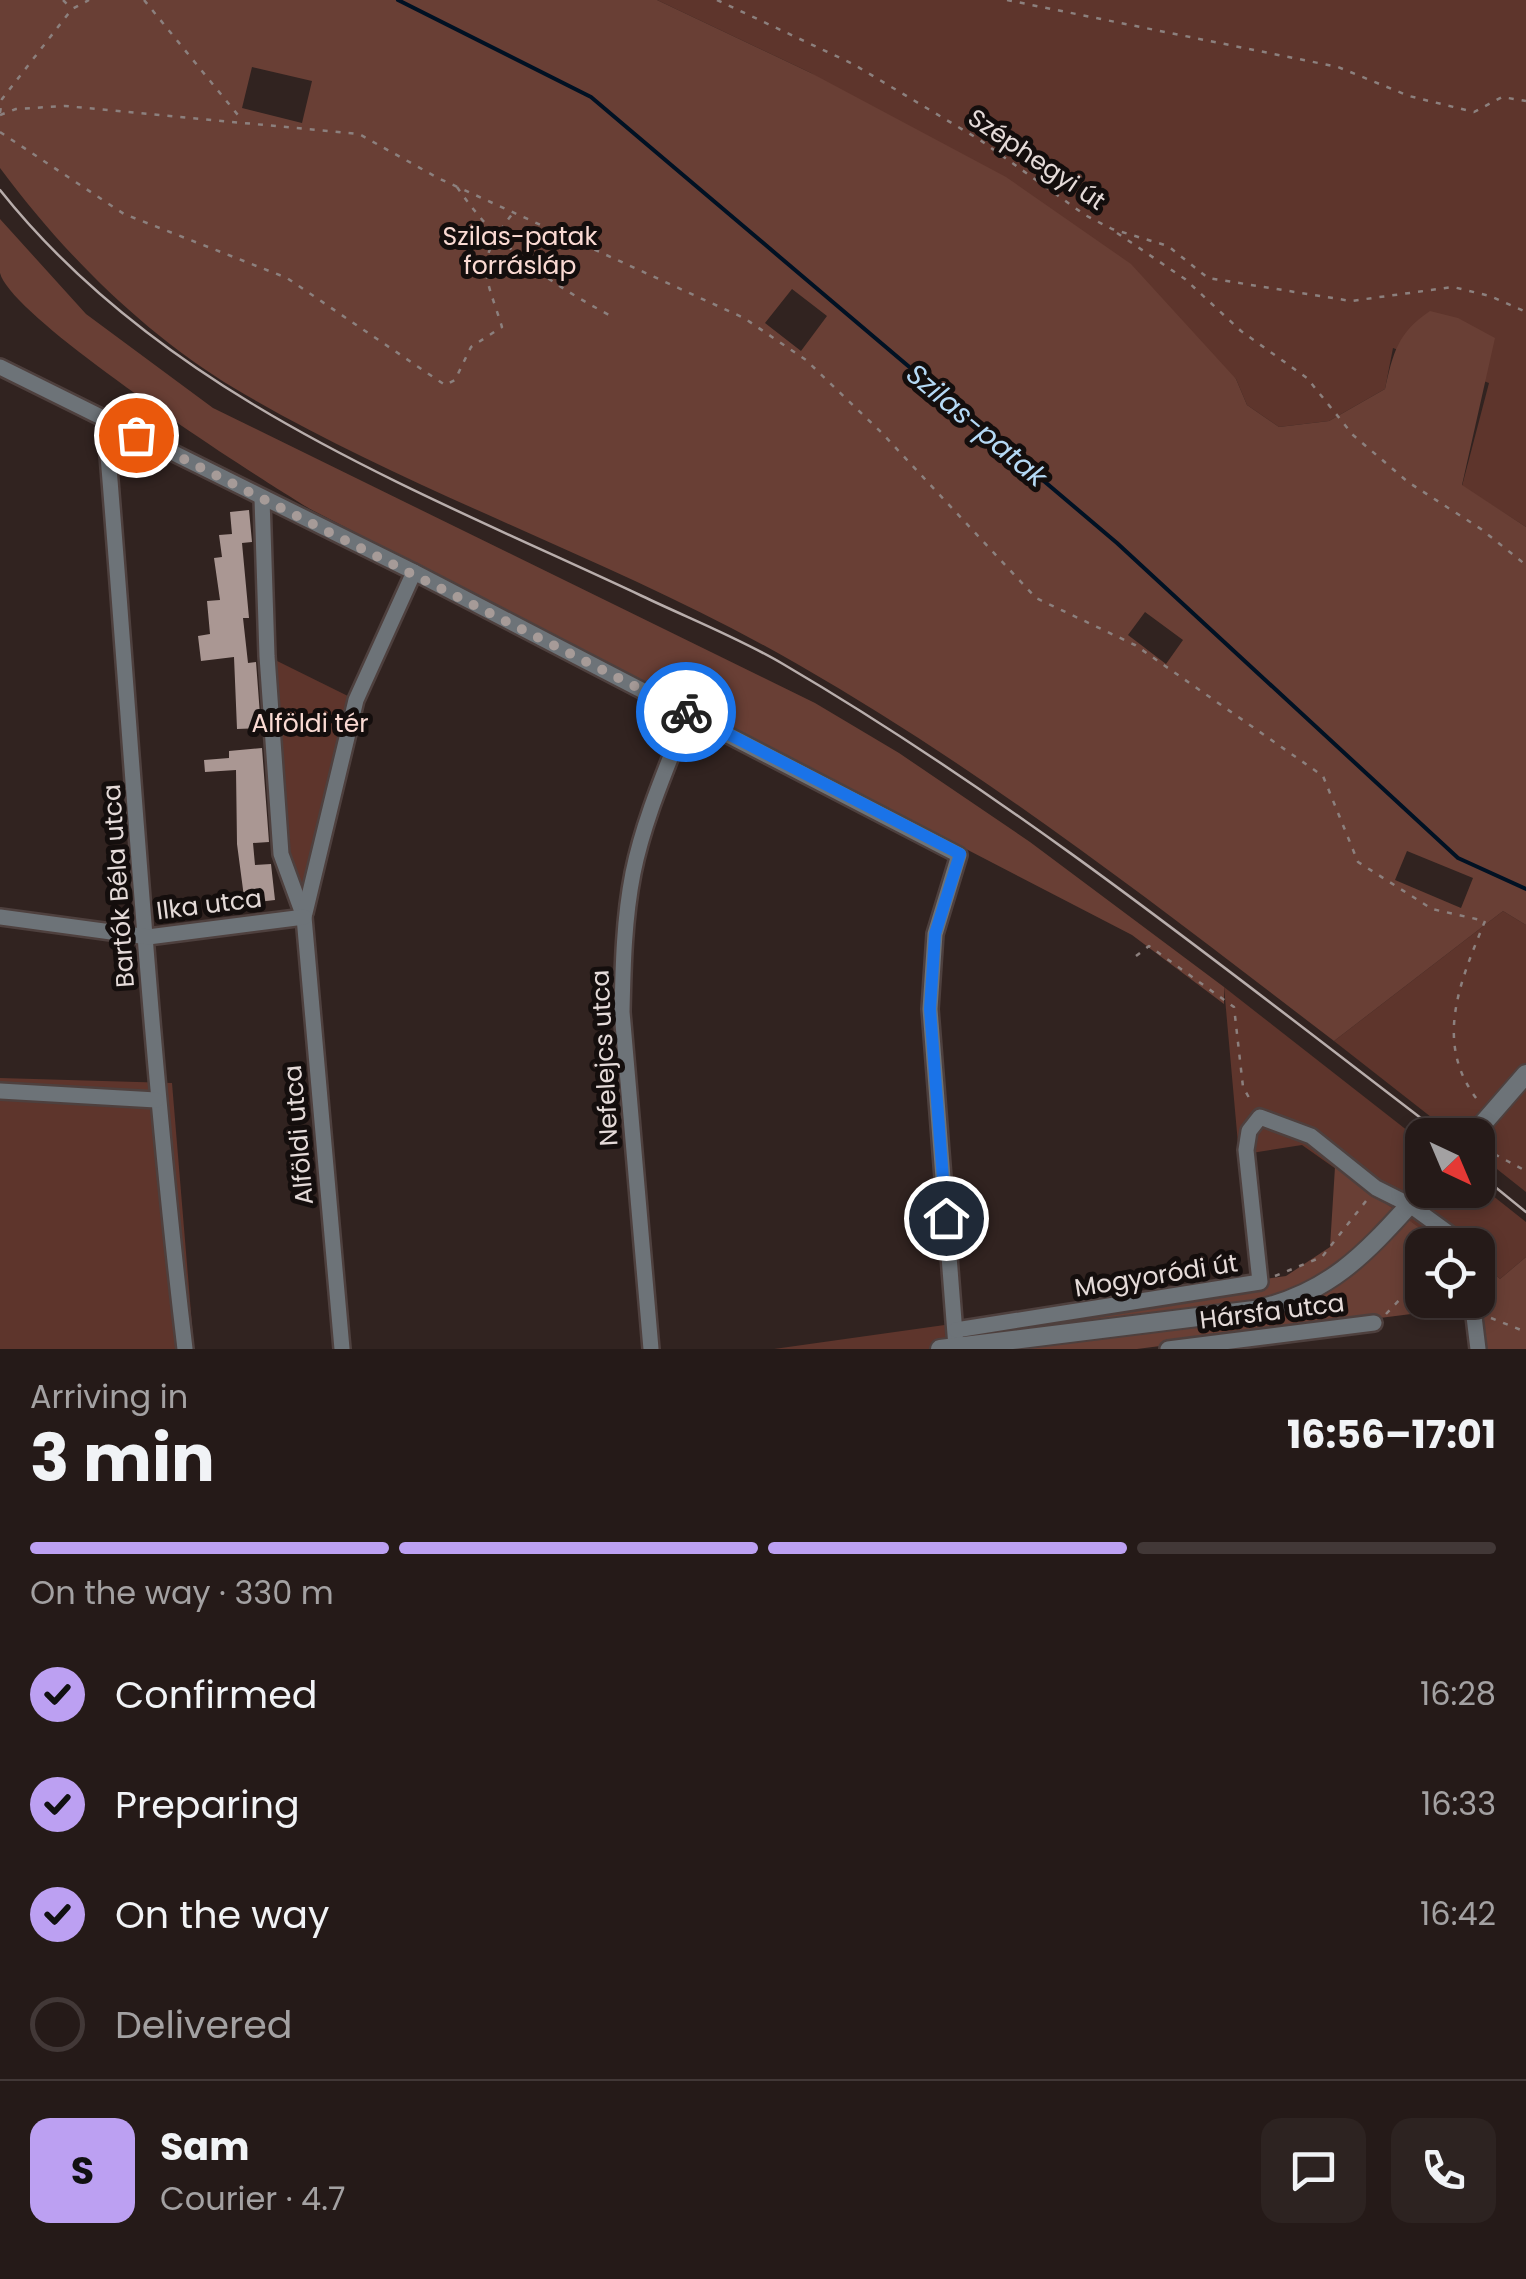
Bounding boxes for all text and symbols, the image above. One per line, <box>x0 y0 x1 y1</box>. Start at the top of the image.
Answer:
street label: Széphegyi út <box>961 100 1112 218</box>
park label: Szilas-patak forrásláp <box>443 219 597 283</box>
water label: Szilas-patak <box>898 355 1057 497</box>
pin <box>94 393 179 478</box>
icon: bag <box>109 408 164 463</box>
courier <box>636 662 736 762</box>
icon: bike <box>659 685 714 740</box>
park label: Alföldi tér <box>251 706 369 741</box>
street label: Bartók Béla utca <box>94 783 143 989</box>
street label: Ilka utca <box>154 881 264 928</box>
street label: Nefelejcs utca <box>582 969 627 1147</box>
street label: Alföldi utca <box>275 1064 322 1206</box>
north arrow <box>1405 1118 1495 1208</box>
map controls <box>1405 1118 1495 1318</box>
pin <box>904 1176 989 1261</box>
icon: home <box>919 1191 974 1246</box>
button: locate <box>1405 1228 1495 1318</box>
street label: Mogyoródi út <box>1072 1245 1240 1306</box>
street label: Hársfa utca <box>1198 1285 1346 1338</box>
text: Arriving in <box>30 1374 188 1419</box>
text: 16:56–17:01 <box>1287 1408 1496 1461</box>
text: 3 min <box>30 1413 215 1504</box>
text: On the way · 330 m <box>30 1570 334 1615</box>
icon: check <box>30 1667 85 1722</box>
text: Confirmed <box>115 1668 317 1721</box>
text: 16:28 <box>1420 1671 1496 1716</box>
icon: check <box>30 1777 85 1832</box>
text: Preparing <box>115 1778 300 1831</box>
text: 16:33 <box>1421 1781 1496 1826</box>
icon: check <box>30 1887 85 1942</box>
text: On the way <box>115 1888 329 1941</box>
text: 16:42 <box>1420 1891 1496 1936</box>
text: Delivered <box>115 1998 292 2051</box>
button: chat <box>1261 2118 1366 2223</box>
button: phone <box>1391 2118 1496 2223</box>
text: Sam <box>160 2120 249 2173</box>
text: S <box>71 2144 94 2197</box>
text: Courier · 4.7 <box>160 2176 345 2221</box>

